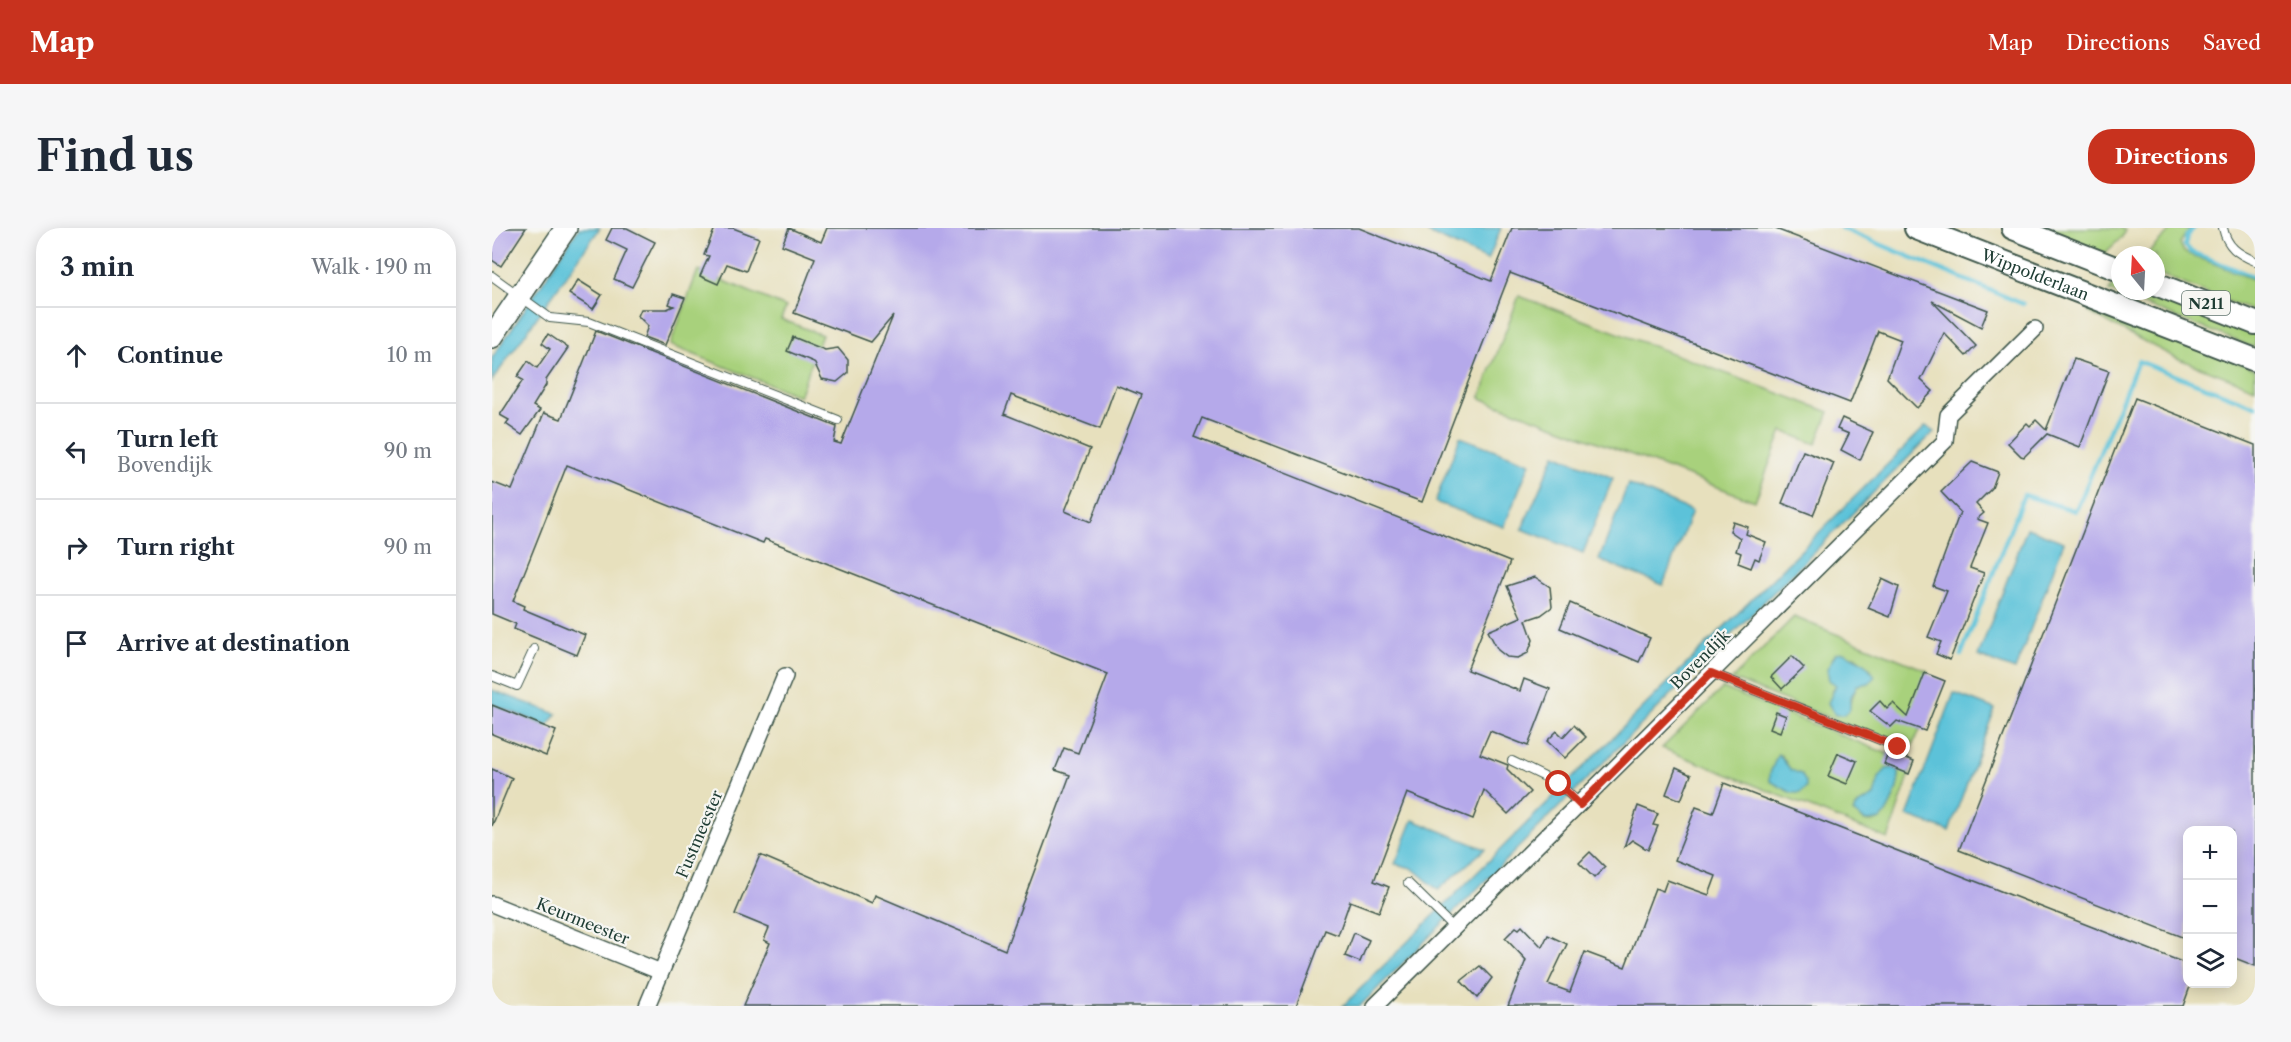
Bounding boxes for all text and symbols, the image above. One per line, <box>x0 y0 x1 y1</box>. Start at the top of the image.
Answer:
text: Map <box>30 25 94 59</box>
text: Map <box>1988 30 2033 55</box>
text: Directions <box>2066 30 2170 55</box>
text: Saved <box>2203 30 2261 55</box>
button: Directions <box>2088 129 2255 184</box>
text: Find us <box>36 130 194 182</box>
street label: Wippolderlaan <box>1978 244 2092 304</box>
north arrow <box>2111 246 2165 300</box>
text: 3 min <box>60 251 134 283</box>
text: Walk · 190 m <box>311 255 432 279</box>
road number: N211 <box>2182 291 2230 315</box>
icon: ahead <box>60 339 93 372</box>
text: Continue <box>117 342 223 369</box>
text: 10 m <box>387 343 432 367</box>
text: Turn left <box>117 426 218 453</box>
icon: left <box>60 435 93 468</box>
text: 90 m <box>384 439 432 463</box>
text: Bovendijk <box>117 453 212 477</box>
icon: right <box>60 531 93 564</box>
text: Turn right <box>117 534 235 561</box>
text: 90 m <box>384 535 432 559</box>
street label: Bovendijk <box>1666 624 1735 693</box>
icon: arrive <box>60 627 93 660</box>
text: Arrive at destination <box>117 630 350 657</box>
route end <box>1884 733 1910 759</box>
route start <box>1545 770 1571 796</box>
street label: Fustmeester <box>671 787 727 881</box>
map controls <box>2183 826 2237 988</box>
button: + <box>2183 826 2237 880</box>
button: − <box>2183 880 2237 934</box>
street label: Keurmeester <box>534 893 633 949</box>
button: layers <box>2183 934 2237 988</box>

